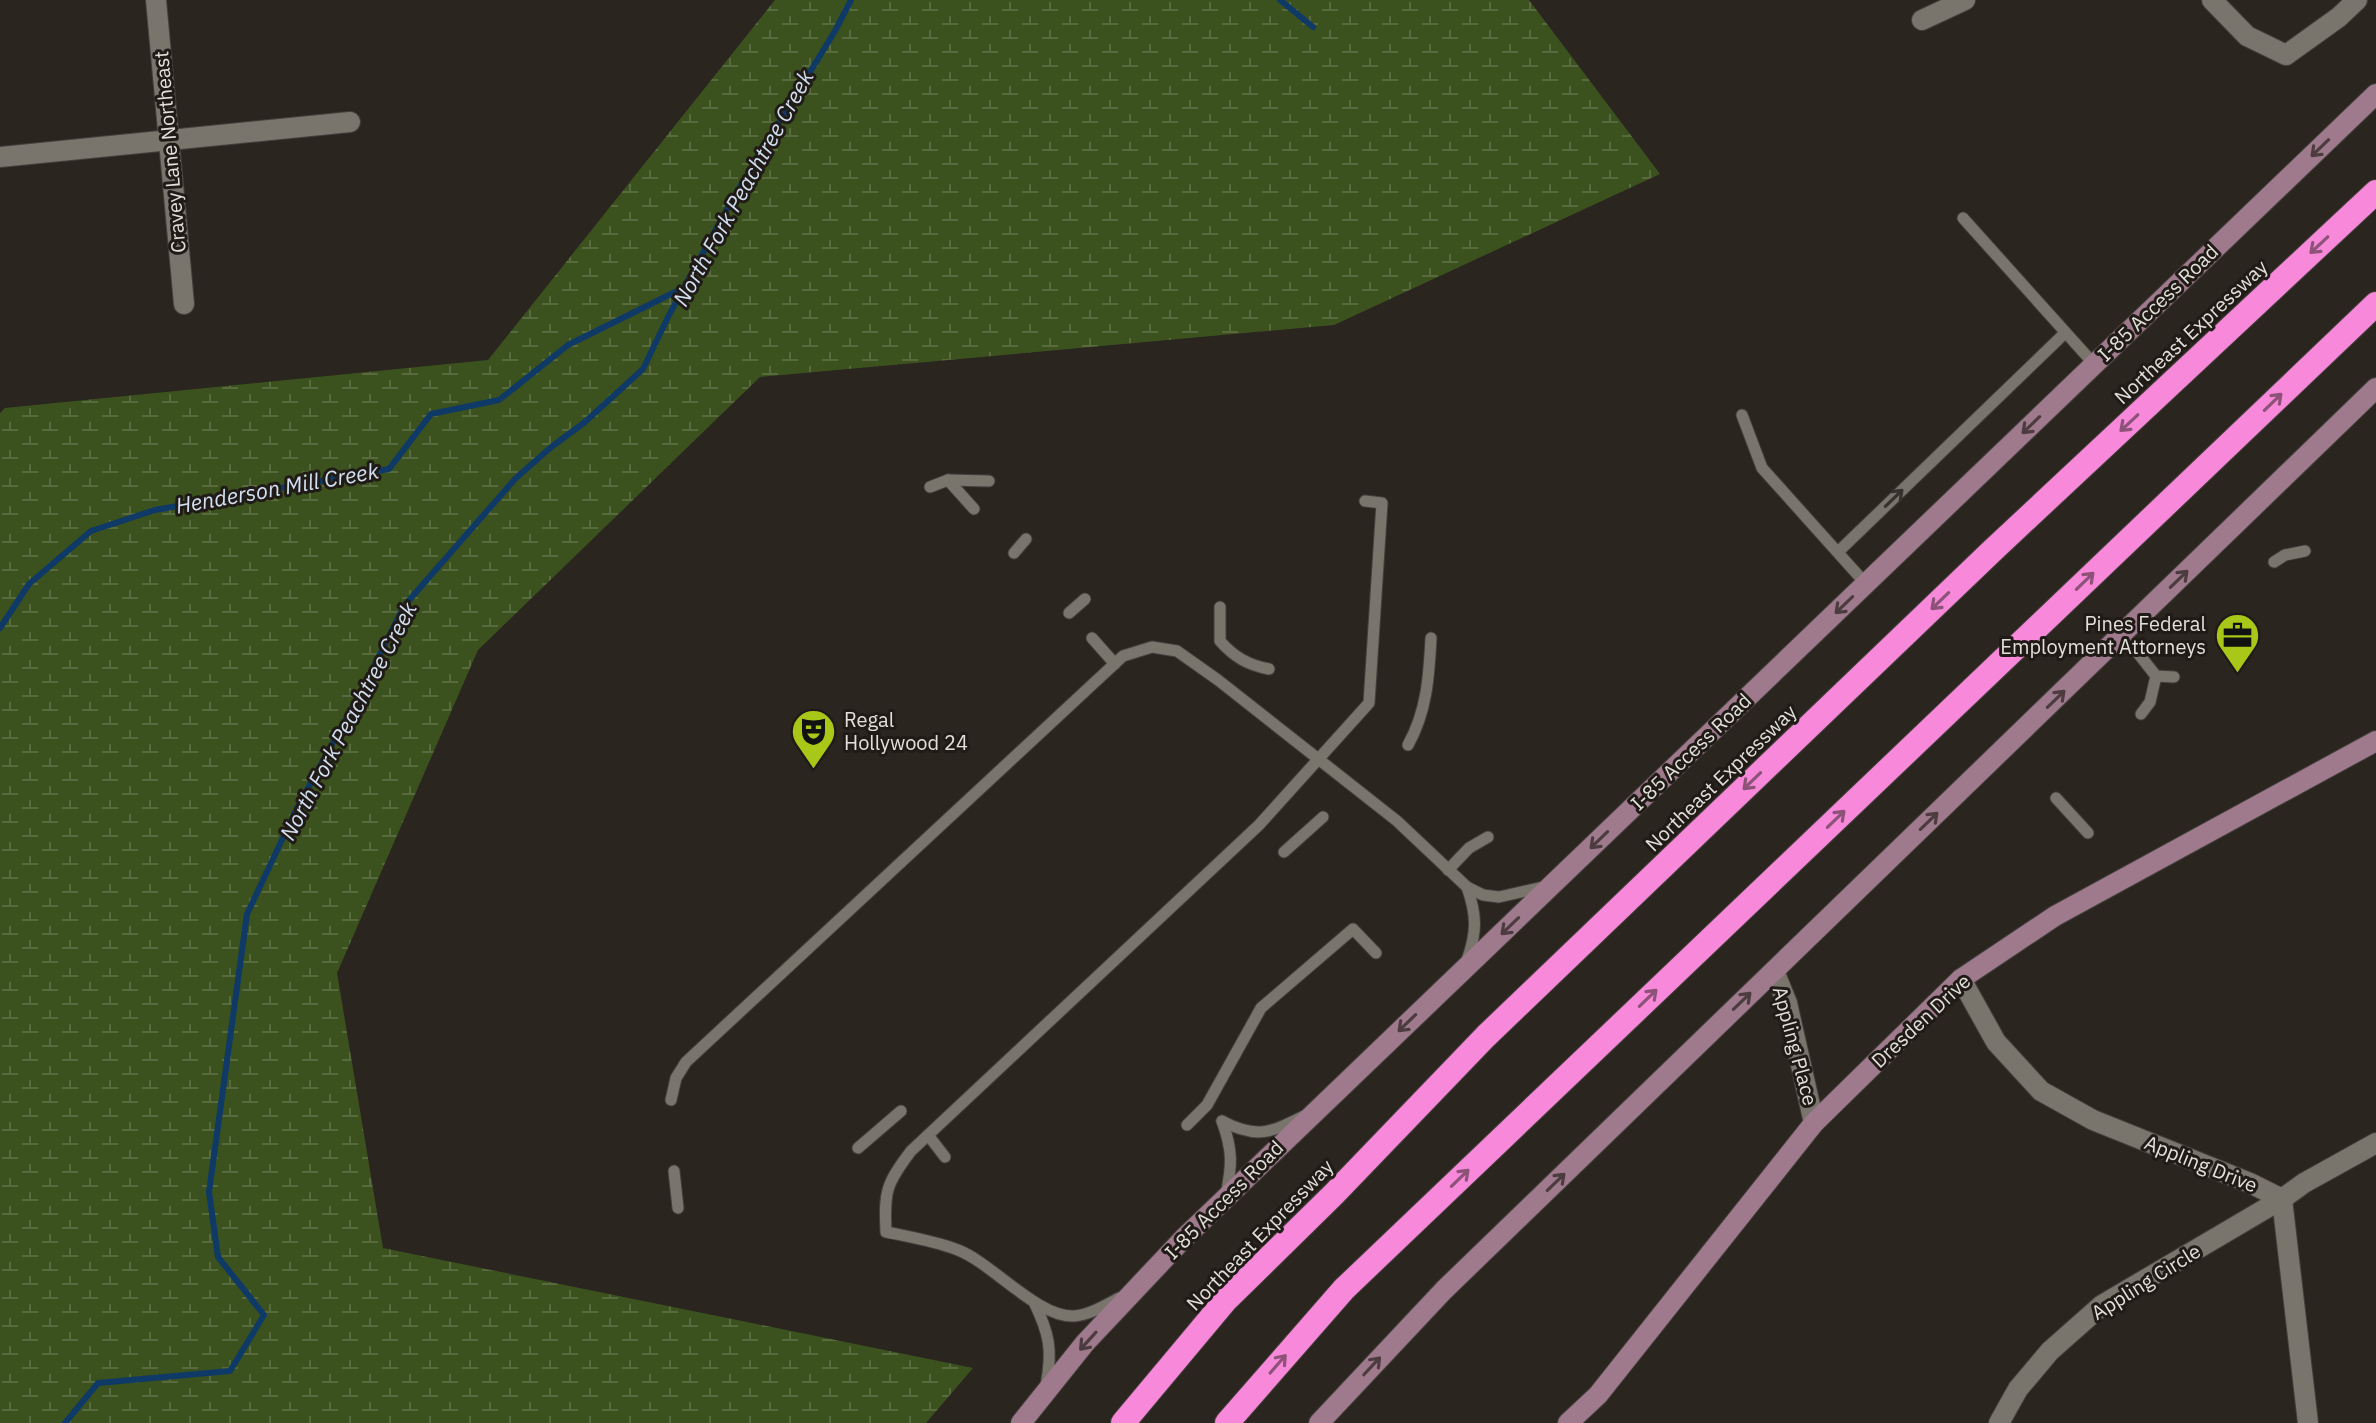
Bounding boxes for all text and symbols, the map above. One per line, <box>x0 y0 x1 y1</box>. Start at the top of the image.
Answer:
street label: Cravey Lane Northeast <box>147 50 192 254</box>
water label: North Fork Peachtree Creek <box>666 64 820 311</box>
one-way arrow <box>2311 138 2330 157</box>
one-way arrow <box>2310 235 2329 254</box>
street label: I-85 Access Road <box>2092 238 2224 367</box>
street label: Northeast Expressway <box>2108 253 2273 410</box>
one-way arrow <box>2263 392 2283 411</box>
one-way arrow <box>2119 413 2139 432</box>
one-way arrow <box>2021 415 2041 434</box>
water label: Henderson Mill Creek <box>173 455 381 520</box>
one-way arrow <box>1884 488 1904 507</box>
one-way arrow <box>2169 570 2189 589</box>
one-way arrow <box>2075 572 2095 591</box>
one-way arrow <box>1931 591 1950 610</box>
one-way arrow <box>1835 595 1854 614</box>
water label: North Fork Peachtree Creek <box>272 596 423 845</box>
place label: Pines Federal Employment Attorneys <box>2000 610 2206 660</box>
office icon: Pines Federal Employment Attorneys <box>2213 612 2261 675</box>
street label: I-85 Access Road <box>1625 687 1757 816</box>
one-way arrow <box>2046 690 2065 709</box>
street label: Northeast Expressway <box>1639 698 1802 857</box>
place label: Regal Hollywood 24 <box>844 706 968 756</box>
theatre icon: Regal Hollywood 24 <box>789 707 837 770</box>
one-way arrow <box>1743 771 1762 790</box>
one-way arrow <box>1826 809 1846 828</box>
one-way arrow <box>1919 812 1939 830</box>
one-way arrow <box>1589 831 1609 850</box>
one-way arrow <box>1500 916 1520 934</box>
street label: Dresden Drive <box>1865 968 1976 1074</box>
street label: Appling Place <box>1767 983 1824 1108</box>
one-way arrow <box>1638 989 1657 1008</box>
one-way arrow <box>1732 992 1751 1011</box>
one-way arrow <box>1398 1013 1418 1031</box>
street label: Appling Drive <box>2141 1129 2262 1198</box>
street label: I-85 Access Road <box>1158 1134 1289 1265</box>
street label: Northeast Expressway <box>1180 1153 1339 1316</box>
one-way arrow <box>1450 1169 1469 1188</box>
one-way arrow <box>1546 1173 1565 1192</box>
street label: Appling Circle <box>2086 1237 2206 1326</box>
one-way arrow <box>1079 1330 1097 1350</box>
one-way arrow <box>1269 1354 1287 1374</box>
one-way arrow <box>1362 1357 1381 1376</box>

